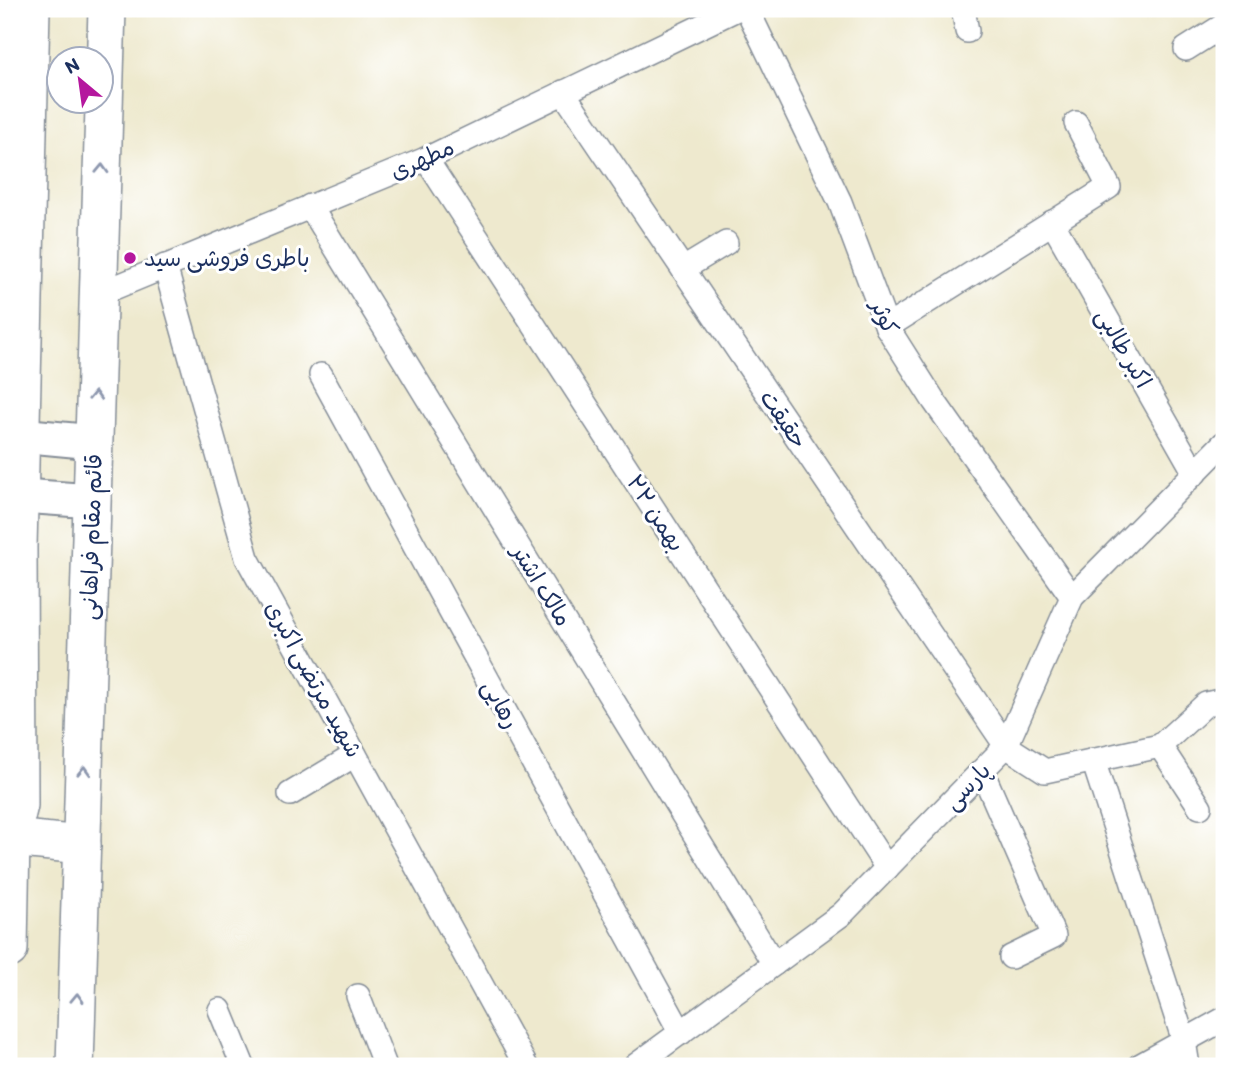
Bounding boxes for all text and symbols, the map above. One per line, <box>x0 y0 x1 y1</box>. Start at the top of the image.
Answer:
north arrow <box>46 46 116 116</box>
text: N <box>61 52 83 79</box>
street label: مطهری <box>385 132 459 186</box>
one-way arrow <box>95 163 110 174</box>
place label: باطری فروشی سید <box>144 244 310 273</box>
marker: باطری فروشی سید <box>122 250 138 266</box>
street label: کوثر <box>864 293 905 339</box>
street label: اکبر طالبی <box>1089 303 1158 393</box>
street label: حقیقت <box>754 384 814 454</box>
one-way arrow <box>88 391 103 402</box>
street label: قائم مقام فراهانی <box>74 453 112 621</box>
street label: ۲۲ بهمن <box>621 469 691 557</box>
street label: مالک اشتر <box>505 537 578 631</box>
street label: شهید مرتضی اکبری <box>258 596 369 763</box>
street label: رهایی <box>475 675 526 734</box>
street label: پارسی <box>938 756 997 816</box>
one-way arrow <box>77 765 92 776</box>
one-way arrow <box>70 992 85 1003</box>

